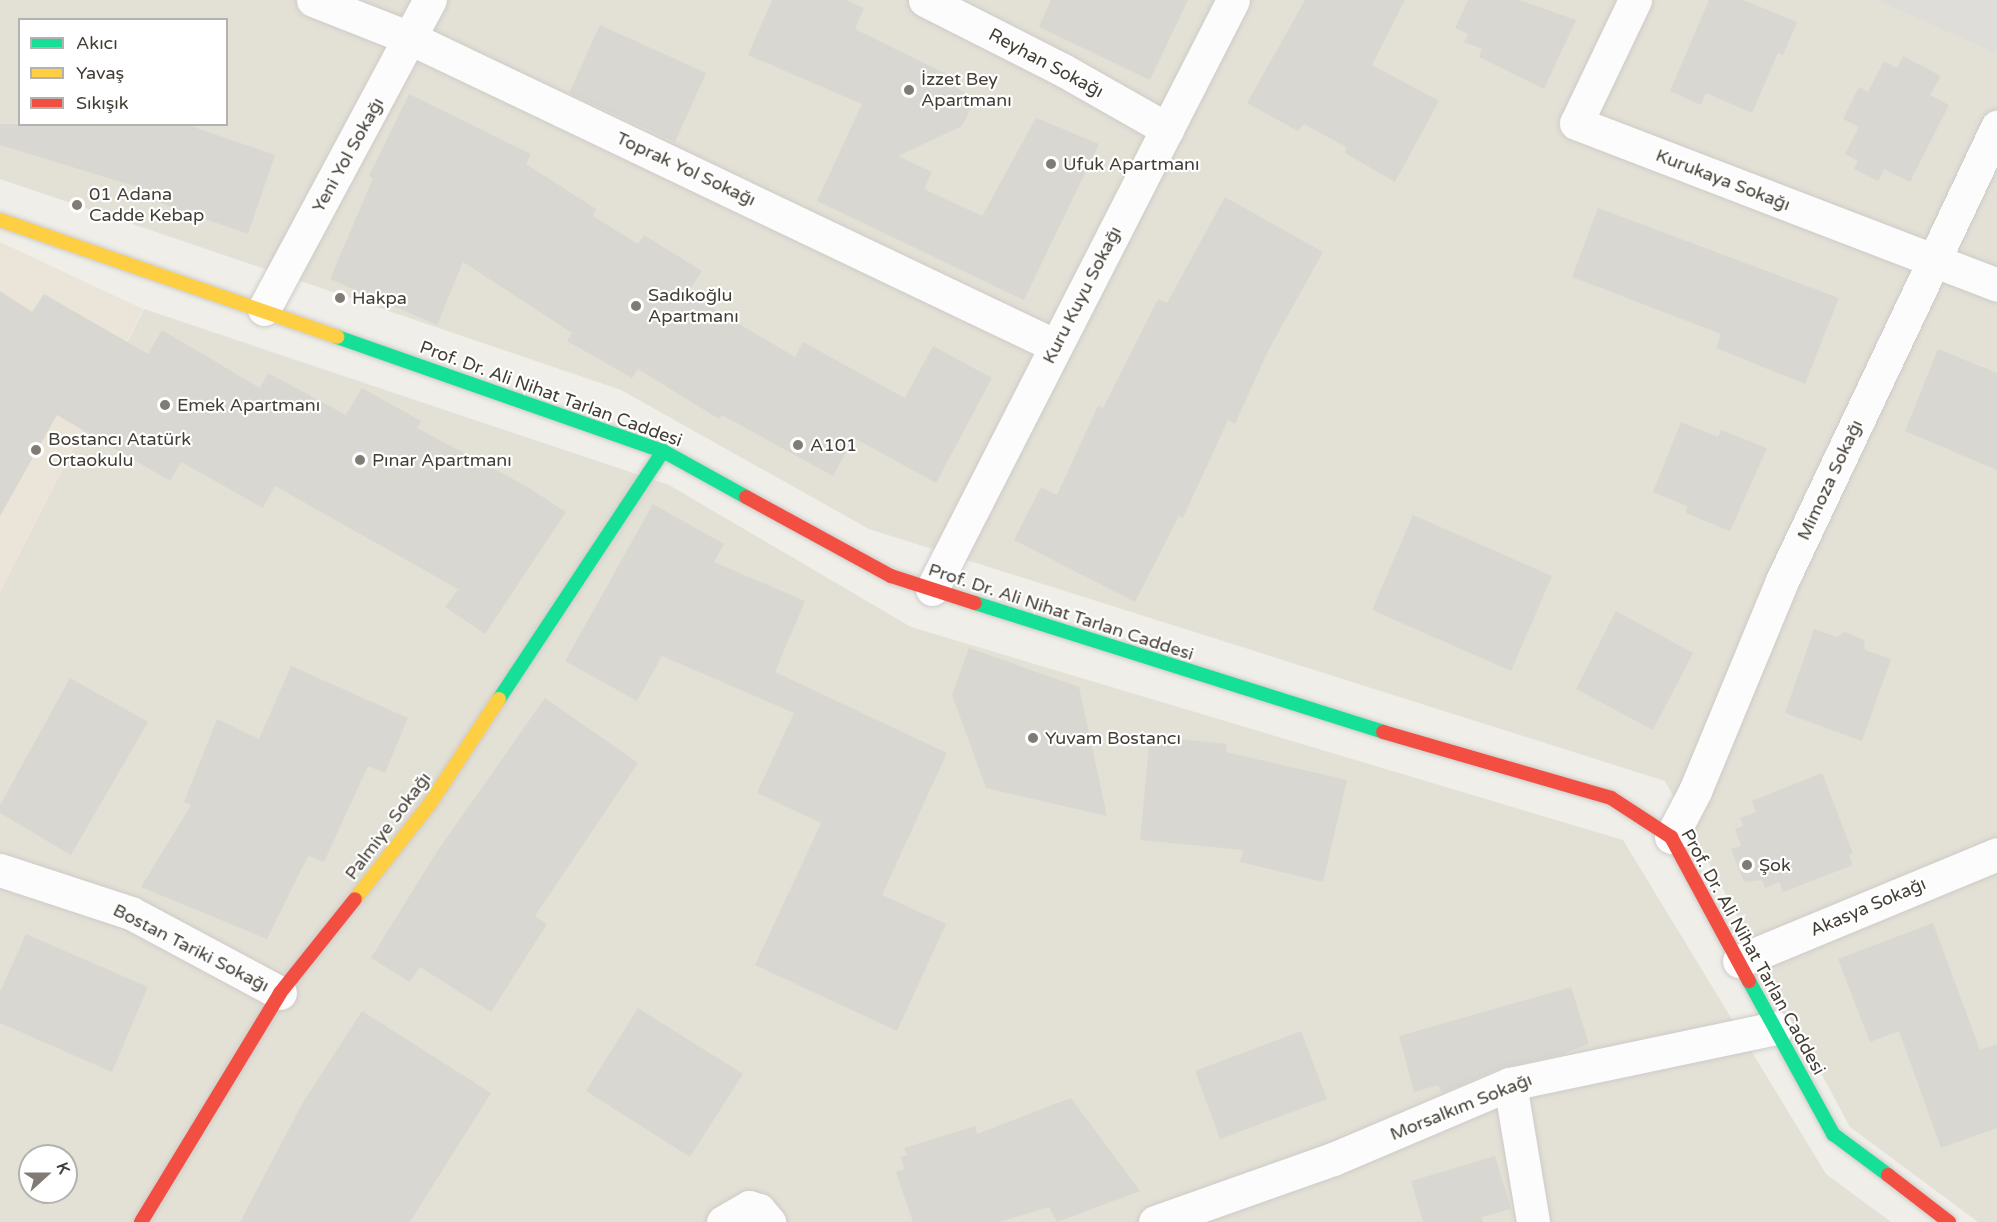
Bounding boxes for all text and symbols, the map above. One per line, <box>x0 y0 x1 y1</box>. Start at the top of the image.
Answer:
legend <box>18 18 228 126</box>
street label: Reyhan Sokağı <box>985 24 1107 102</box>
text: Akıcı <box>76 32 118 54</box>
text: Yavaş <box>76 62 124 84</box>
place label: İzzet Bey Apartmanı <box>921 69 1012 112</box>
marker: İzzet Bey Apartmanı <box>902 83 916 97</box>
text: Sıkışık <box>76 92 129 114</box>
street label: Yeni Yol Sokağı <box>307 94 389 216</box>
street label: Toprak Yol Sokağı <box>613 127 759 211</box>
street label: Kurukaya Sokağı <box>1653 144 1793 216</box>
place label: Ufuk Apartmanı <box>1063 153 1199 175</box>
marker: Ufuk Apartmanı <box>1044 157 1058 171</box>
place label: 01 Adana Cadde Kebap <box>89 184 204 226</box>
marker: 01 Adana Cadde Kebap <box>70 198 84 212</box>
street label: Kuru Kuyu Sokağı <box>1038 223 1126 367</box>
place label: Sadıkoğlu Apartmanı <box>648 285 739 328</box>
place label: Hakpa <box>352 287 407 309</box>
marker: Hakpa <box>333 291 347 305</box>
marker: Sadıkoğlu Apartmanı <box>629 299 643 313</box>
street label: Prof. Dr. Ali Nihat Tarlan Caddesi <box>417 336 685 452</box>
place label: Emek Apartmanı <box>177 394 320 416</box>
marker: Emek Apartmanı <box>158 398 172 412</box>
street label: Mimoza Sokağı <box>1793 416 1867 544</box>
place label: Bostancı Atatürk Ortaokulu <box>48 429 191 472</box>
place label: A101 <box>810 434 857 456</box>
marker: A101 <box>791 438 805 452</box>
marker: Bostancı Atatürk Ortaokulu <box>29 443 43 457</box>
place label: Pınar Apartmanı <box>372 449 512 471</box>
marker: Pınar Apartmanı <box>353 453 367 467</box>
street label: Prof. Dr. Ali Nihat Tarlan Caddesi <box>926 559 1196 665</box>
place label: Yuvam Bostancı <box>1045 727 1181 749</box>
marker: Yuvam Bostancı <box>1026 731 1040 745</box>
street label: Palmiye Sokağı <box>340 768 436 884</box>
street label: Prof. Dr. Ali Nihat Tarlan Caddesi <box>1676 825 1830 1079</box>
place label: Şok <box>1759 854 1791 876</box>
marker: Şok <box>1740 858 1754 872</box>
street label: Akasya Sokağı <box>1807 873 1929 941</box>
street label: Bostan Tariki Sokağı <box>109 899 273 997</box>
street label: Morsalkım Sokağı <box>1387 1069 1535 1145</box>
north arrow <box>18 1144 78 1204</box>
text: K <box>52 1160 74 1177</box>

